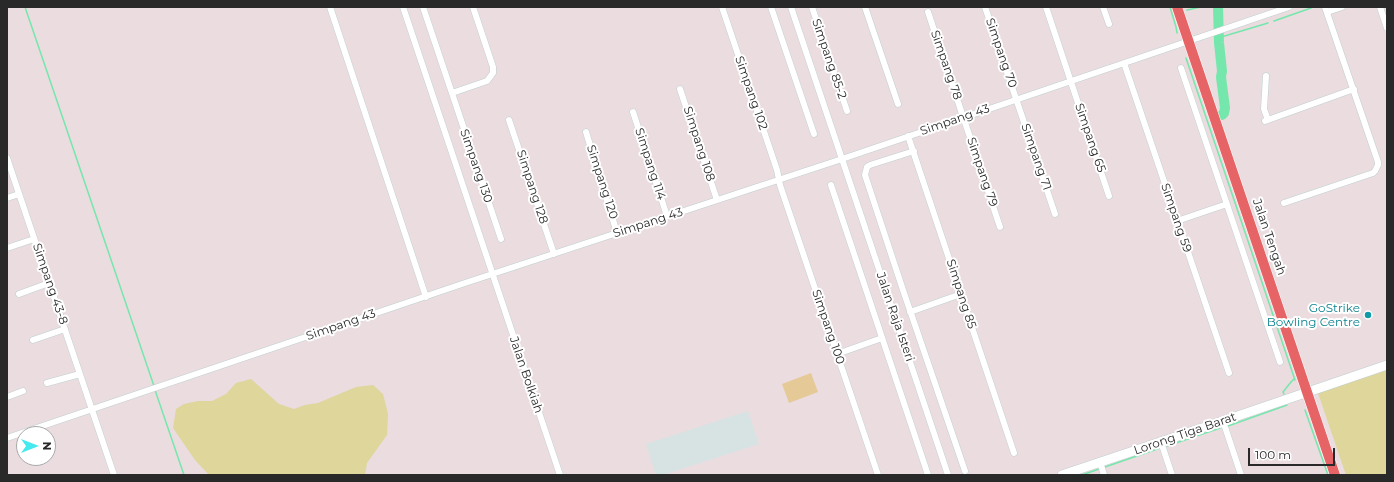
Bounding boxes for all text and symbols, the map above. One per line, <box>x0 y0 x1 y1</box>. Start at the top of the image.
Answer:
street label: Simpang 70 <box>982 16 1020 90</box>
street label: Simpang 85-2 <box>809 17 849 101</box>
street label: Simpang 78 <box>927 28 965 102</box>
street label: Simpang 102 <box>732 54 770 132</box>
street label: Simpang 43 <box>918 101 992 139</box>
street label: Simpang 65 <box>1071 102 1109 174</box>
street label: Simpang 108 <box>680 105 718 183</box>
street label: Simpang 71 <box>1018 122 1054 192</box>
street label: Simpang 114 <box>632 126 668 202</box>
street label: Simpang 130 <box>457 127 495 205</box>
street label: Simpang 79 <box>963 135 1001 209</box>
street label: Simpang 120 <box>583 143 621 221</box>
street label: Simpang 128 <box>513 148 551 226</box>
street label: Simpang 59 <box>1157 182 1195 254</box>
street label: Jalan Tengah <box>1249 197 1289 277</box>
street label: Simpang 43 <box>611 205 685 241</box>
street label: Simpang 43-8 <box>29 242 71 326</box>
street label: Simpang 85 <box>943 257 979 331</box>
street label: Jalan Raja Isteri <box>873 271 917 363</box>
street label: Simpang 100 <box>808 288 848 366</box>
place label: GoStrike Bowling Centre <box>1267 301 1360 329</box>
street label: Simpang 43 <box>304 306 378 344</box>
marker: GoStrike Bowling Centre <box>1363 310 1373 320</box>
street label: Jalan Bolkiah <box>506 335 546 415</box>
street label: Lorong Tiga Barat <box>1132 410 1238 458</box>
north arrow <box>16 426 56 466</box>
scale bar <box>1250 440 1337 466</box>
text: N <box>40 442 54 450</box>
text: 100 m <box>1255 447 1291 462</box>

